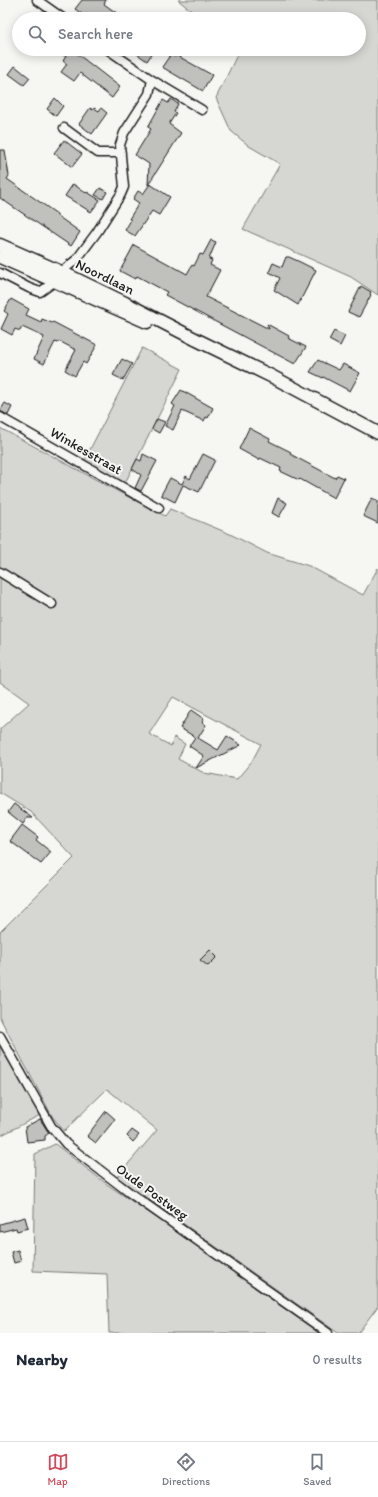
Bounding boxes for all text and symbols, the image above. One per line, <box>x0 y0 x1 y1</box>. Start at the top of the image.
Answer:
search box <box>12 12 366 56</box>
icon: search <box>26 23 48 45</box>
text: Search here <box>58 25 133 43</box>
street label: Noordlaan <box>73 256 137 299</box>
street label: Winkesstraat <box>47 424 125 478</box>
street label: Oude Postweg <box>112 1160 192 1224</box>
text: Nearby <box>16 1349 68 1369</box>
text: 0 results <box>312 1352 362 1367</box>
tab: Map <box>47 1451 69 1488</box>
tab: Directions <box>162 1451 210 1488</box>
tab: Saved <box>303 1451 331 1488</box>

